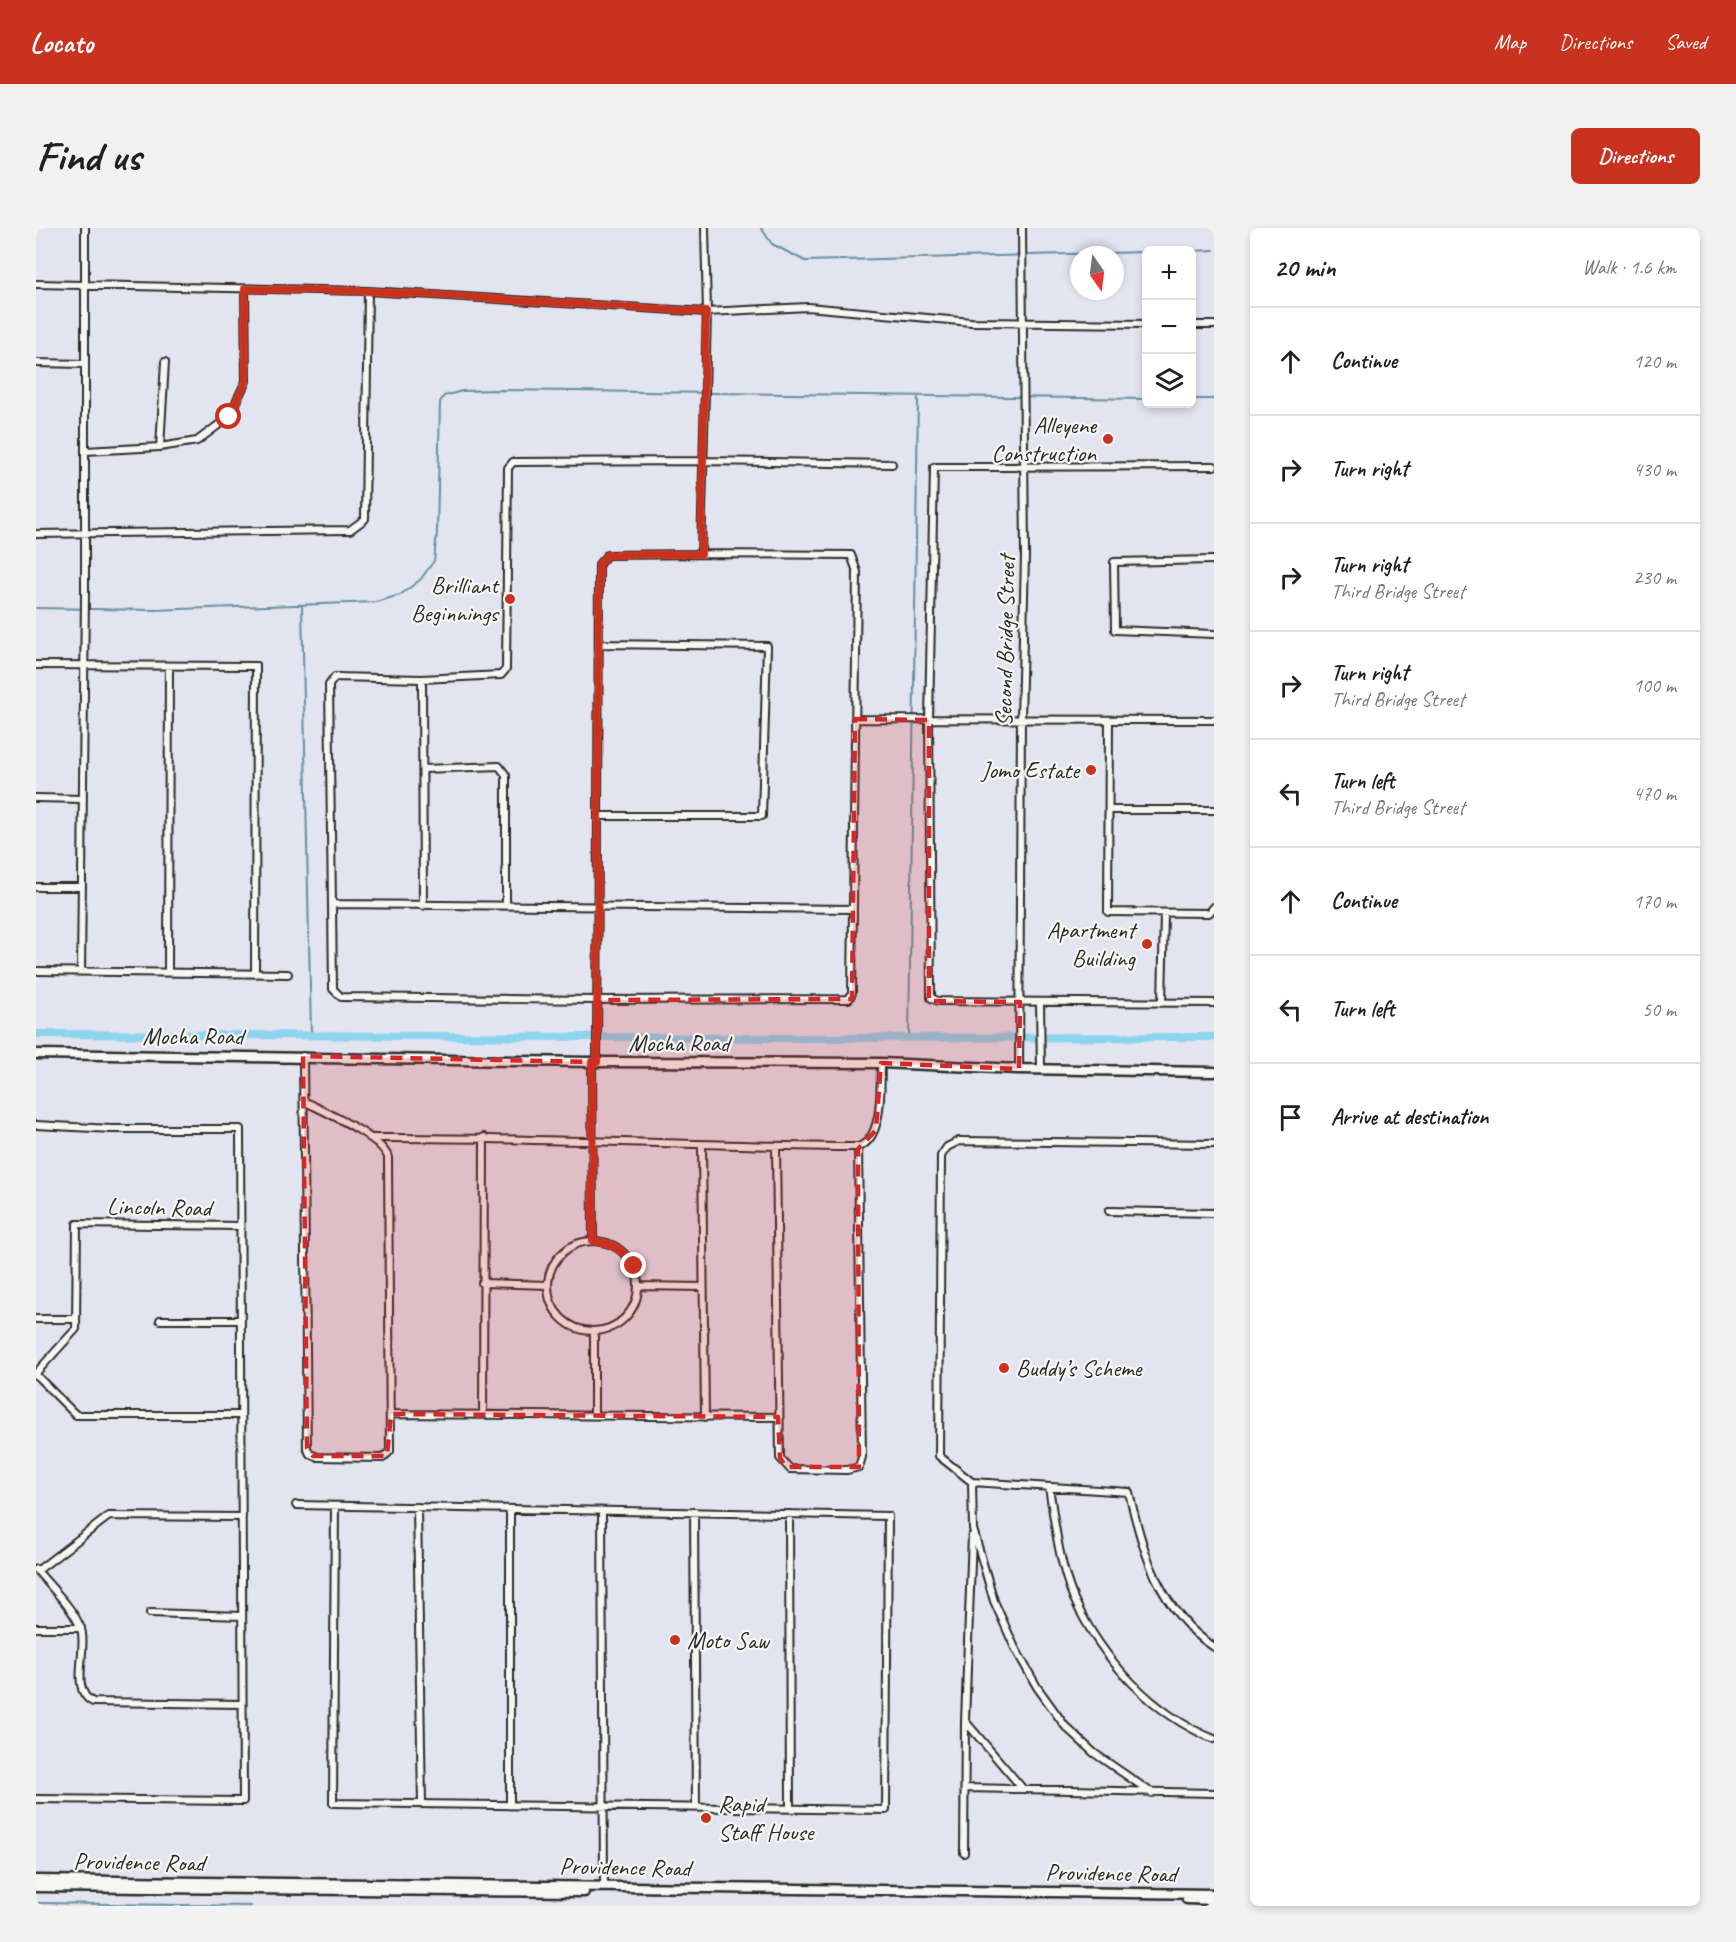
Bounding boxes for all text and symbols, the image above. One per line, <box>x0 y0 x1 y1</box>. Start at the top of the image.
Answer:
text: Locato <box>30 25 93 60</box>
text: Map <box>1494 29 1526 55</box>
text: Directions <box>1559 29 1632 55</box>
text: Saved <box>1665 29 1706 55</box>
button: Directions <box>1571 128 1700 184</box>
text: Find us <box>36 130 141 183</box>
north arrow <box>1070 246 1124 300</box>
map controls <box>1142 246 1196 408</box>
button: + <box>1142 246 1196 300</box>
text: 20 min <box>1274 251 1336 284</box>
text: Walk · 1.6 km <box>1582 255 1676 280</box>
button: − <box>1142 300 1196 354</box>
icon: ahead <box>1274 345 1307 378</box>
text: Continue <box>1331 347 1397 375</box>
text: 120 m <box>1633 349 1676 374</box>
button: layers <box>1142 354 1196 408</box>
route start <box>215 403 241 429</box>
place label: Alleyene Construction <box>992 410 1098 468</box>
marker: Alleyene Construction <box>1101 432 1115 446</box>
icon: right <box>1274 453 1307 486</box>
text: Turn right <box>1331 455 1408 483</box>
text: 430 m <box>1633 457 1676 482</box>
text: Turn right <box>1331 551 1408 579</box>
street label: Second Bridge Street <box>989 552 1022 727</box>
icon: right <box>1274 561 1307 594</box>
text: 230 m <box>1633 565 1676 590</box>
place label: Brilliant Beginnings <box>411 570 500 628</box>
text: Third Bridge Street <box>1331 579 1465 604</box>
marker: Brilliant Beginnings <box>503 592 517 606</box>
text: Turn right <box>1331 659 1408 687</box>
icon: right <box>1274 669 1307 702</box>
text: 100 m <box>1633 673 1676 698</box>
text: Third Bridge Street <box>1331 687 1465 712</box>
place label: Jomo Estate <box>980 755 1081 785</box>
marker: Jomo Estate <box>1084 763 1098 777</box>
text: Turn left <box>1331 767 1395 795</box>
icon: left <box>1274 777 1307 810</box>
text: 470 m <box>1633 781 1676 806</box>
text: Third Bridge Street <box>1331 795 1465 820</box>
icon: ahead <box>1274 885 1307 918</box>
text: Continue <box>1331 887 1397 915</box>
text: 170 m <box>1633 889 1676 914</box>
place label: Apartment Building <box>1047 915 1138 973</box>
marker: Apartment Building <box>1140 937 1154 951</box>
icon: left <box>1274 993 1307 1026</box>
text: Turn left <box>1331 995 1395 1023</box>
text: 50 m <box>1642 997 1676 1022</box>
street label: Mocha Road <box>143 1021 247 1051</box>
street label: Mocha Road <box>629 1028 733 1058</box>
icon: arrive <box>1274 1101 1307 1134</box>
text: Arrive at destination <box>1331 1103 1488 1131</box>
street label: Lincoln Road <box>107 1191 215 1223</box>
route end <box>620 1252 646 1278</box>
place label: Buddy’s Scheme <box>1016 1353 1143 1383</box>
marker: Buddy’s Scheme <box>997 1361 1011 1375</box>
place label: Moto Saw <box>687 1625 770 1655</box>
marker: Moto Saw <box>668 1633 682 1647</box>
place label: Rapid Staff House <box>718 1789 815 1847</box>
marker: Rapid Staff House <box>699 1811 713 1825</box>
street label: Providence Road <box>73 1846 208 1878</box>
street label: Providence Road <box>559 1851 694 1883</box>
street label: Providence Road <box>1045 1857 1180 1889</box>

